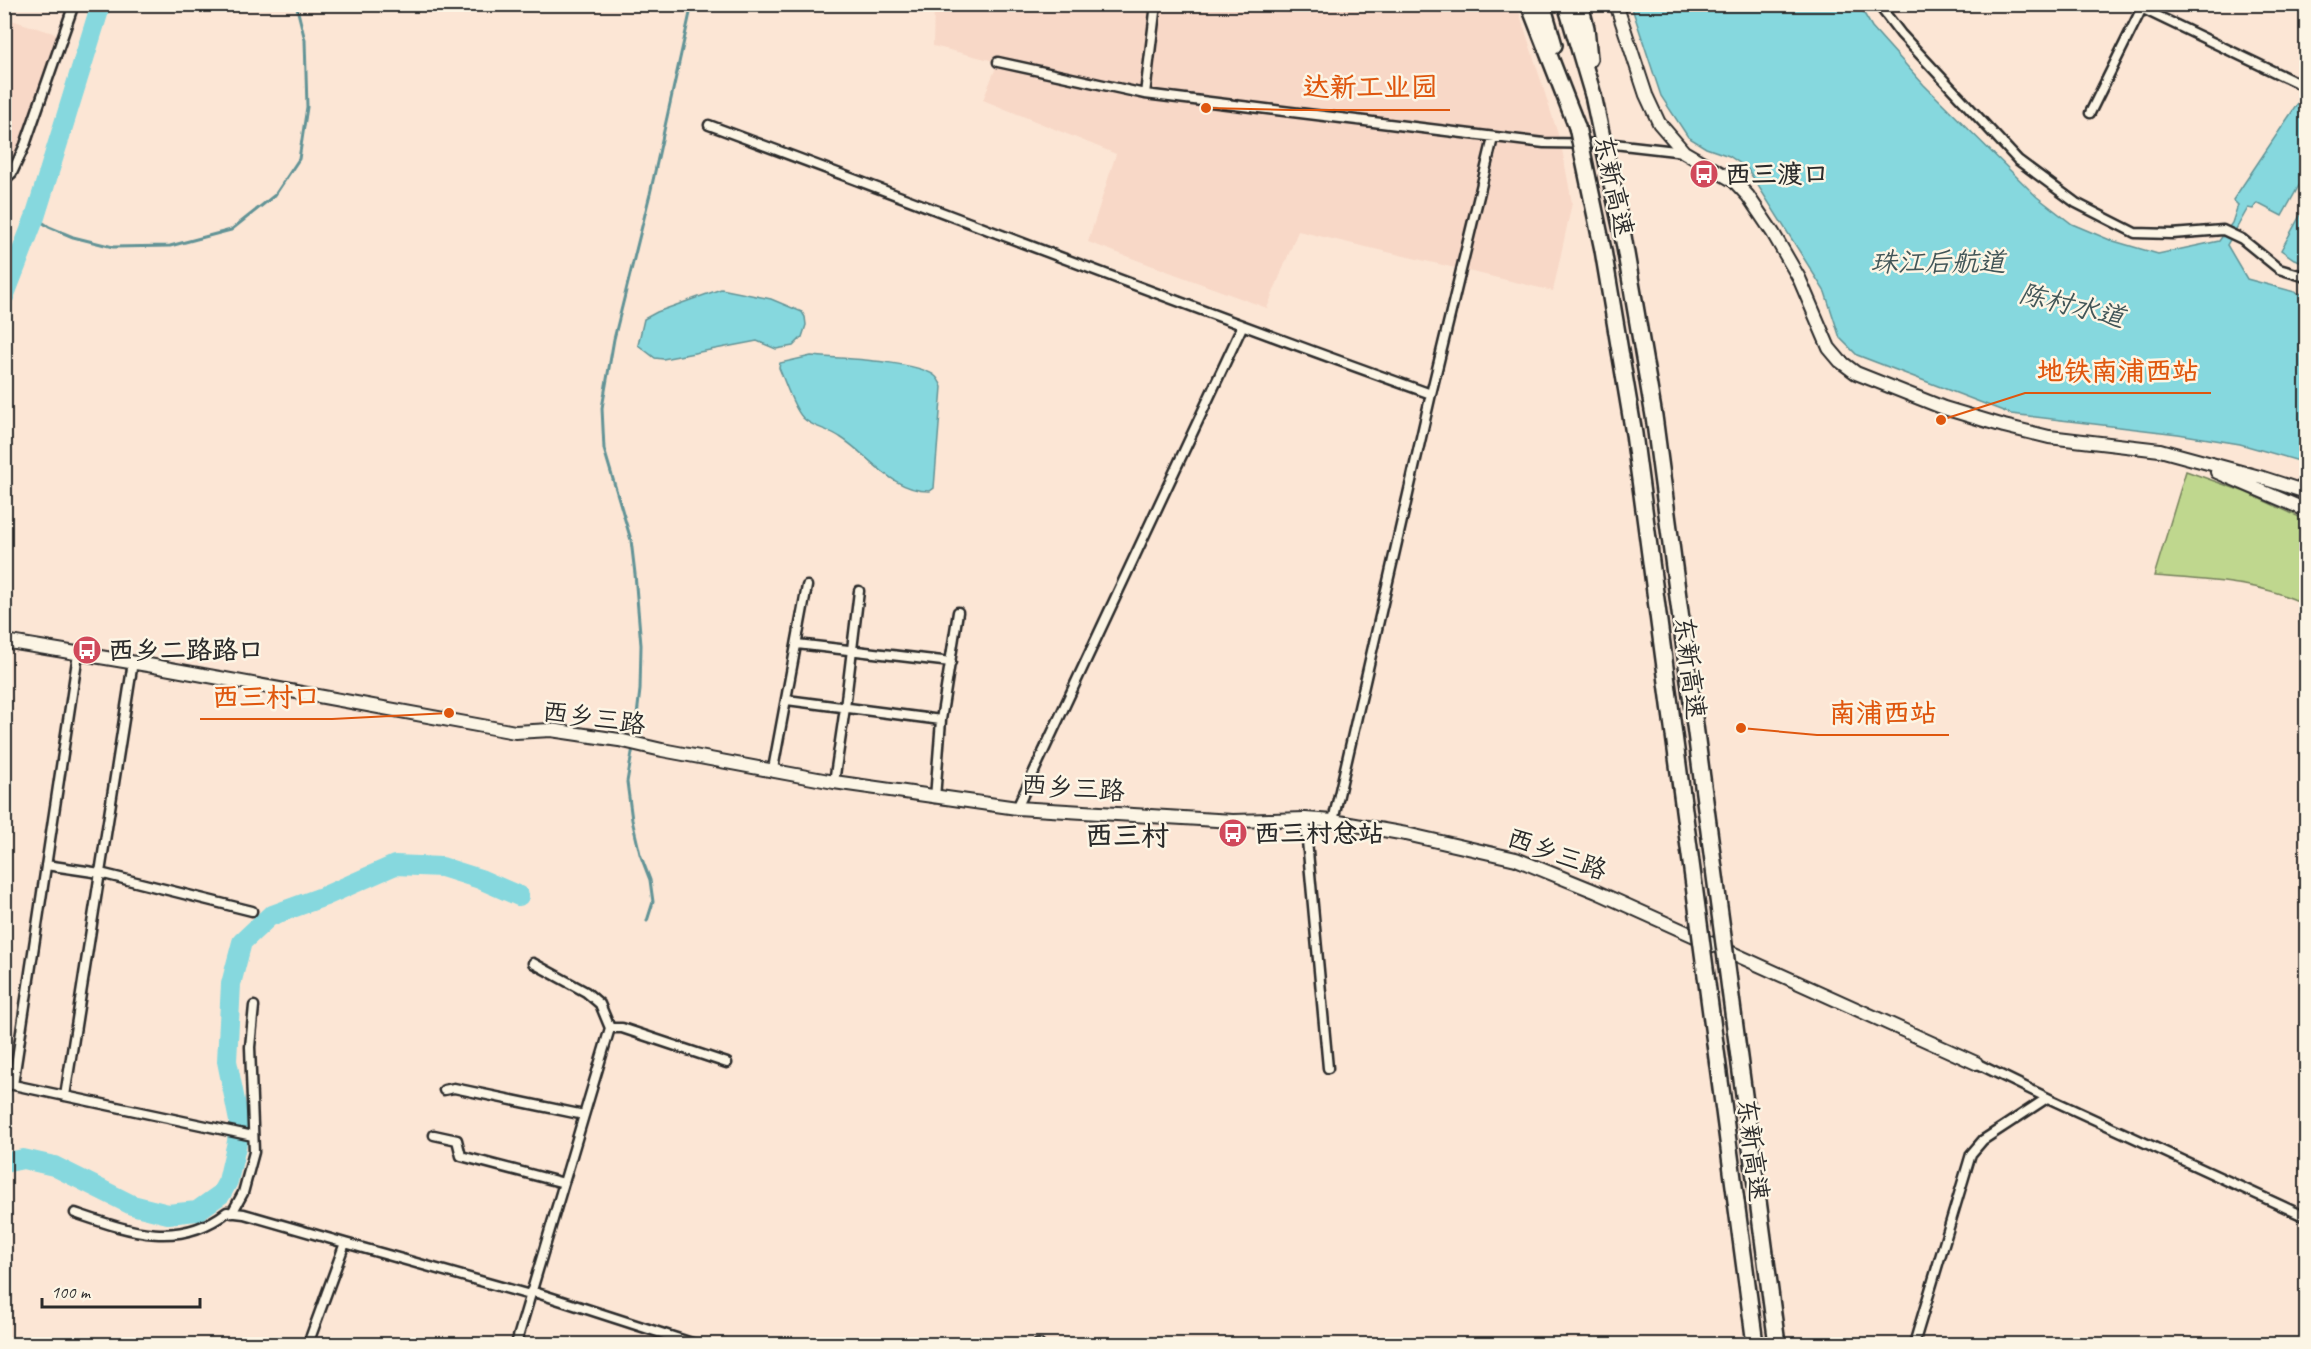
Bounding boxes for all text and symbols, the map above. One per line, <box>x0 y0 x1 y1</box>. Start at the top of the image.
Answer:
callout: 达新工业园 <box>1291 65 1450 110</box>
text: 达新工业园 <box>1303 70 1438 104</box>
street label: 东新高速 <box>1587 132 1641 240</box>
bus stop icon: 西三渡口 <box>1688 158 1720 190</box>
place label: 西三渡口 <box>1725 158 1829 191</box>
water label: 珠江后航道 <box>1871 245 2007 279</box>
water label: 陈村水道 <box>2015 275 2130 335</box>
callout: 地铁南浦西站 <box>2025 348 2211 393</box>
text: 地铁南浦西站 <box>2037 354 2199 388</box>
street label: 东新高速 <box>1667 614 1713 722</box>
bus stop icon: 西乡二路路口 <box>71 634 103 666</box>
place label: 西乡二路路口 <box>108 634 264 667</box>
callout: 西三村口 <box>200 674 332 719</box>
text: 西三村口 <box>212 680 320 714</box>
callout: 南浦西站 <box>1817 690 1949 735</box>
street label: 西乡三路 <box>540 694 648 742</box>
text: 南浦西站 <box>1829 696 1937 730</box>
street label: 西乡三路 <box>1020 768 1126 808</box>
bus stop icon: 西三村总站 <box>1217 817 1249 849</box>
place label: 西三村总站 <box>1254 817 1384 850</box>
district label: 西三村 <box>1085 818 1169 853</box>
street label: 西乡三路 <box>1502 821 1612 887</box>
street label: 东新高速 <box>1730 1096 1776 1204</box>
scale bar <box>42 1271 200 1309</box>
text: 100 m <box>51 1281 92 1303</box>

